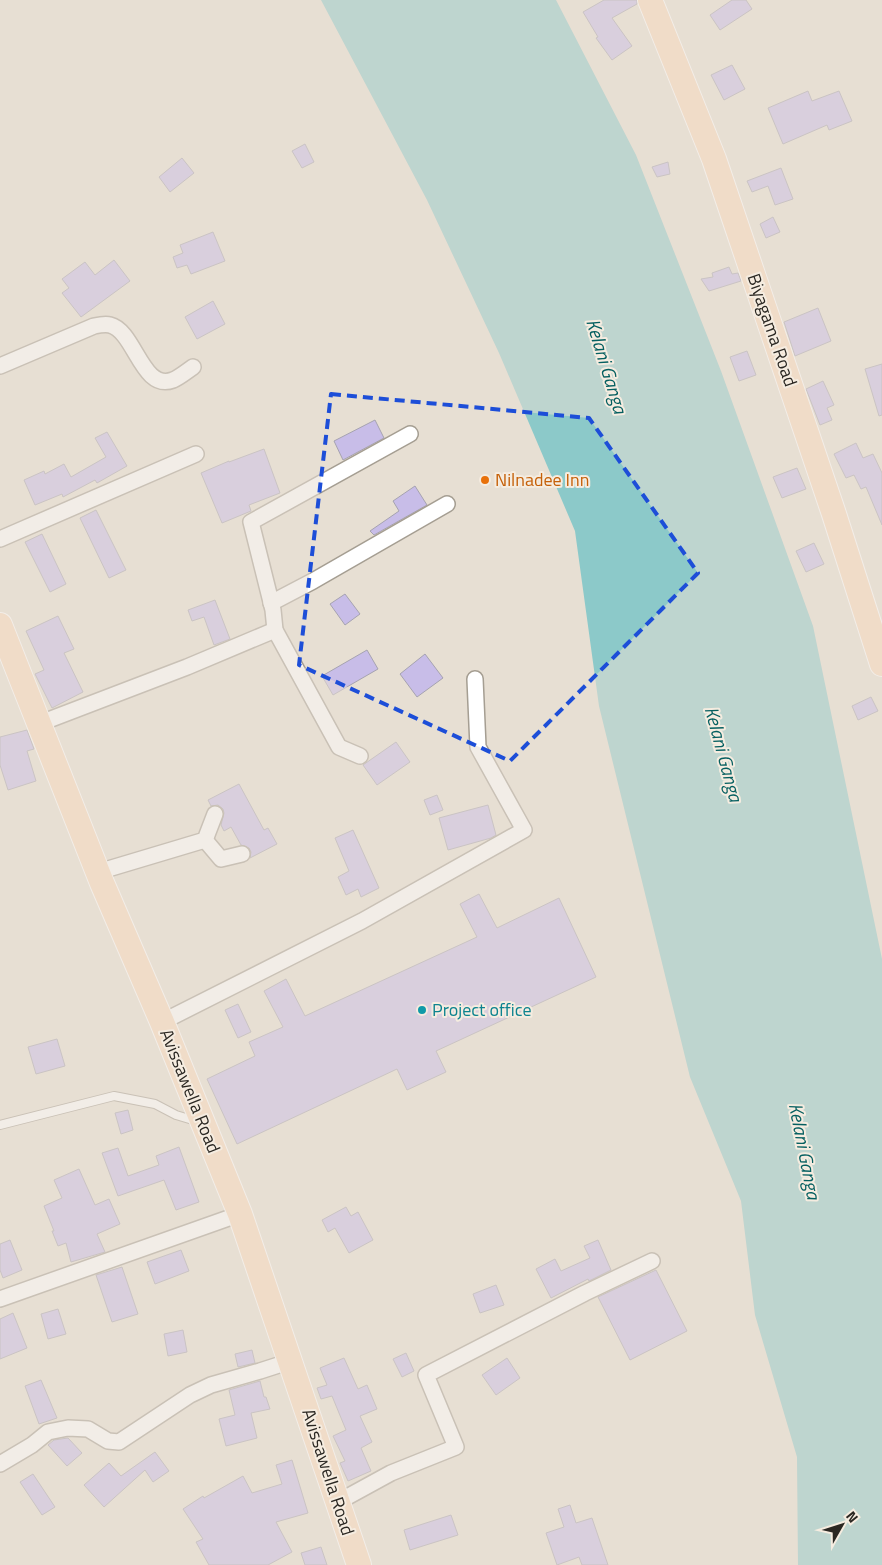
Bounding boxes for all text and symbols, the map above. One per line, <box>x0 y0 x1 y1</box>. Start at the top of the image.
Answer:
street label: Biyagama Road <box>741 270 804 390</box>
water label: Kelani Ganga <box>579 315 636 418</box>
place label: Nilnadee Inn <box>495 466 589 493</box>
marker: Nilnadee Inn <box>479 474 491 486</box>
water label: Kelani Ganga <box>698 703 752 806</box>
place label: Project office <box>432 996 532 1023</box>
marker: Project office <box>416 1004 428 1016</box>
street label: Avissawella Road <box>153 1025 228 1157</box>
water label: Kelani Ganga <box>782 1100 829 1203</box>
street label: Avissawella Road <box>295 1405 362 1539</box>
north arrow <box>817 1500 867 1550</box>
text: N <box>841 1506 864 1527</box>

